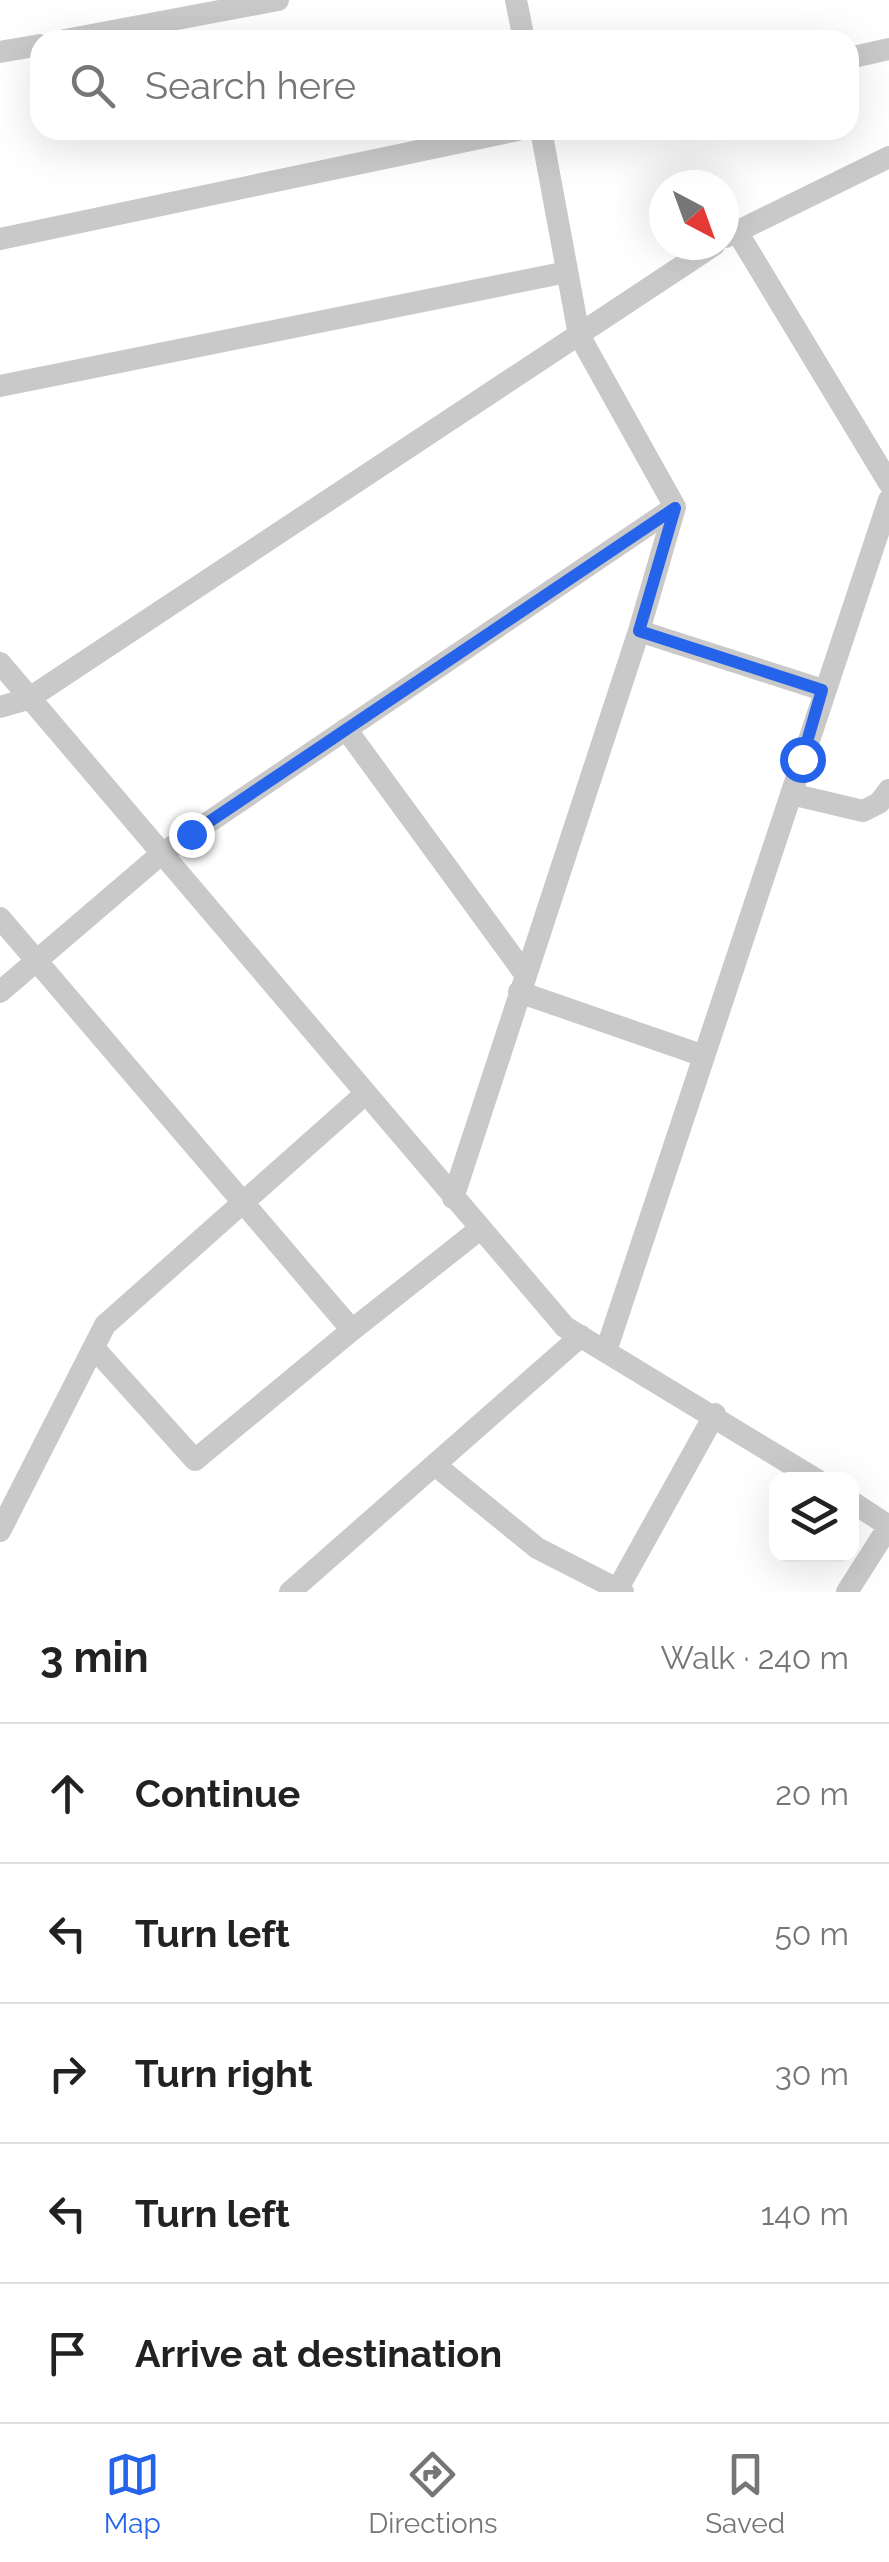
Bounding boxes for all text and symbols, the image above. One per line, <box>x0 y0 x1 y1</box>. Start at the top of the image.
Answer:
search box <box>30 30 859 140</box>
icon: search <box>65 58 120 113</box>
text: Search here <box>145 63 356 108</box>
north arrow <box>649 170 739 260</box>
route start <box>780 737 826 783</box>
route end <box>169 812 215 858</box>
map controls <box>769 1472 859 1562</box>
button: layers <box>769 1472 859 1562</box>
text: 3 min <box>40 1633 149 1682</box>
text: Walk · 240 m <box>660 1639 849 1676</box>
icon: ahead <box>40 1766 95 1821</box>
text: Continue <box>135 1771 300 1816</box>
text: 20 m <box>775 1775 849 1812</box>
icon: left <box>40 1906 95 1961</box>
text: Turn left <box>135 1911 290 1956</box>
text: 50 m <box>774 1915 849 1952</box>
icon: right <box>40 2046 95 2101</box>
text: Turn right <box>135 2051 312 2096</box>
text: 30 m <box>775 2055 849 2092</box>
icon: left <box>40 2186 95 2241</box>
text: Turn left <box>135 2191 290 2236</box>
text: 140 m <box>761 2195 849 2232</box>
icon: arrive <box>40 2326 95 2381</box>
text: Arrive at destination <box>135 2331 502 2376</box>
tab: Map <box>104 2447 161 2540</box>
tab: Directions <box>368 2447 498 2540</box>
tab: Saved <box>705 2447 785 2540</box>

